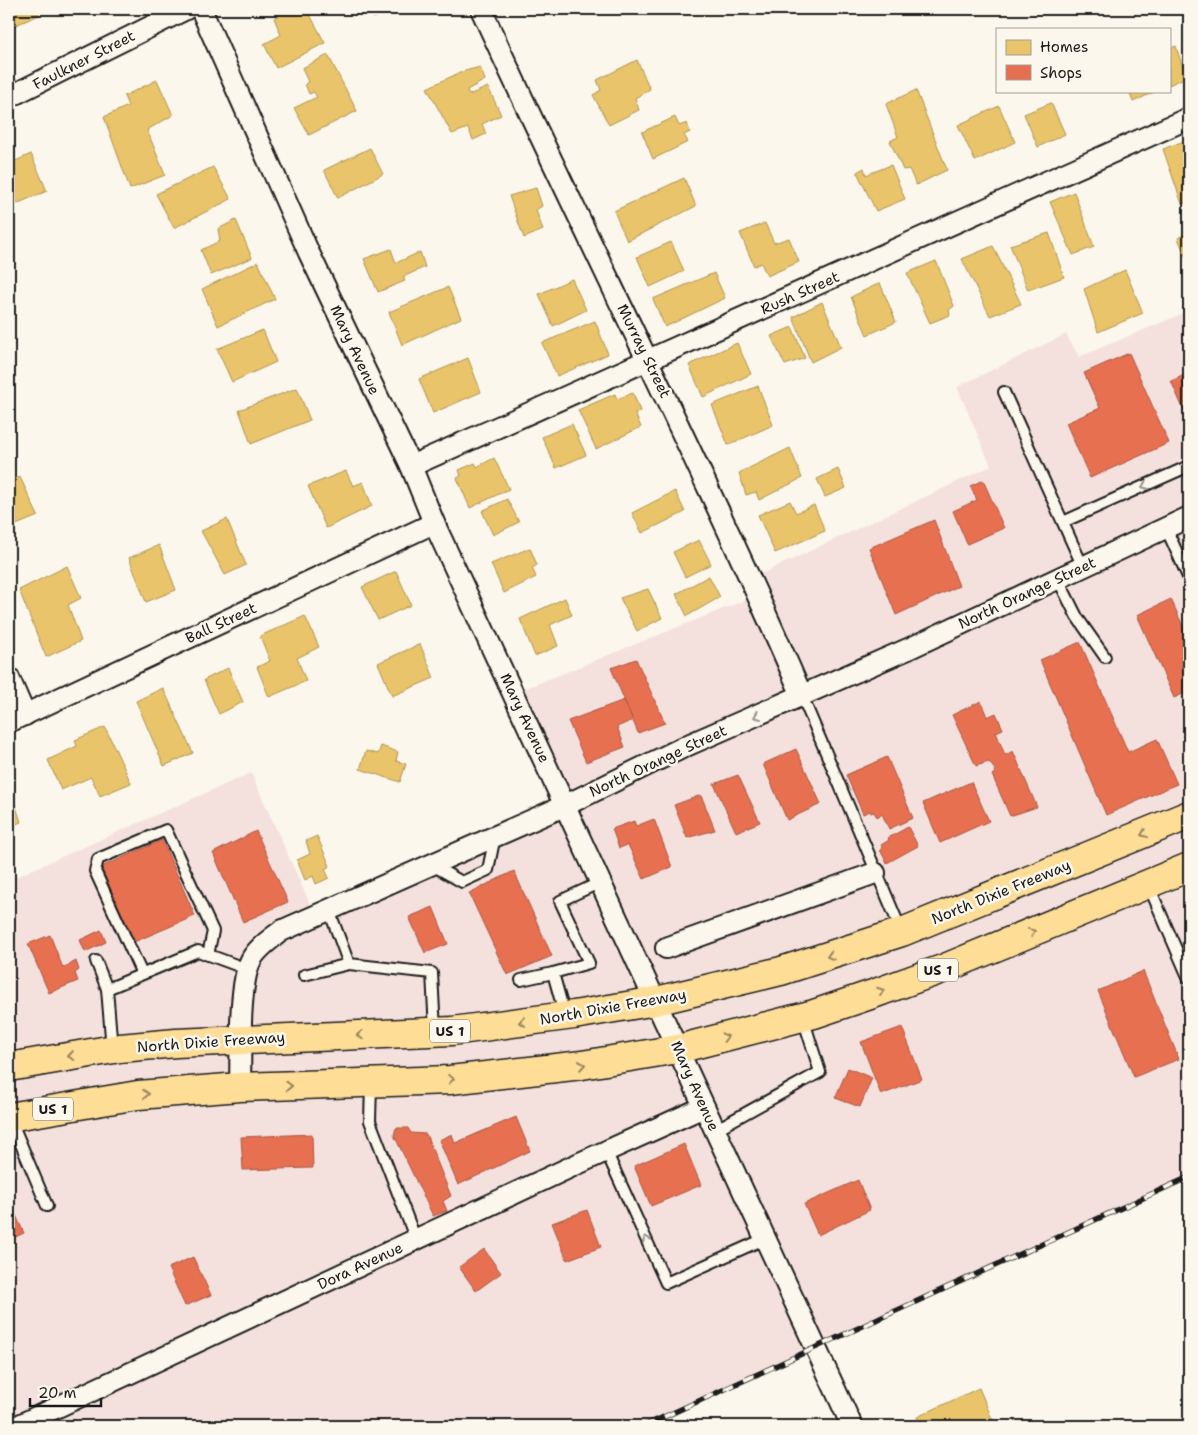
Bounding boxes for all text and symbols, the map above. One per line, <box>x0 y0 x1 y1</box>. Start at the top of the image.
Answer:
street label: Faulkner Street <box>30 26 138 94</box>
legend <box>996 28 1170 92</box>
text: Homes <box>1040 37 1088 57</box>
text: Shops <box>1040 63 1082 83</box>
street label: Rush Street <box>757 267 843 319</box>
street label: Murray Street <box>613 301 675 401</box>
street label: Mary Avenue <box>325 302 385 398</box>
one-way arrow <box>1141 479 1150 490</box>
street label: North Orange Street <box>955 552 1099 634</box>
street label: Ball Street <box>182 598 260 648</box>
street label: Mary Avenue <box>495 670 555 766</box>
one-way arrow <box>753 709 762 720</box>
street label: North Orange Street <box>586 720 730 802</box>
one-way arrow <box>1140 827 1149 838</box>
street label: North Dixie Freeway <box>928 855 1074 929</box>
one-way arrow <box>1027 928 1036 938</box>
one-way arrow <box>826 951 834 961</box>
road number: US 1 <box>918 958 958 982</box>
street label: North Dixie Freeway <box>538 984 688 1030</box>
one-way arrow <box>876 987 885 997</box>
one-way arrow <box>517 1017 526 1027</box>
road number: US 1 <box>430 1019 470 1042</box>
street label: North Dixie Freeway <box>136 1027 286 1057</box>
one-way arrow <box>356 1030 364 1041</box>
one-way arrow <box>721 1032 730 1043</box>
street label: Mary Avenue <box>666 1038 724 1134</box>
one-way arrow <box>67 1050 75 1060</box>
one-way arrow <box>578 1060 586 1071</box>
one-way arrow <box>448 1074 456 1085</box>
one-way arrow <box>286 1081 293 1091</box>
one-way arrow <box>143 1089 151 1100</box>
road number: US 1 <box>33 1098 73 1120</box>
one-way arrow <box>641 1235 652 1244</box>
street label: Dora Avenue <box>314 1237 406 1295</box>
scale bar <box>30 1375 101 1407</box>
text: 20 m <box>38 1383 77 1403</box>

